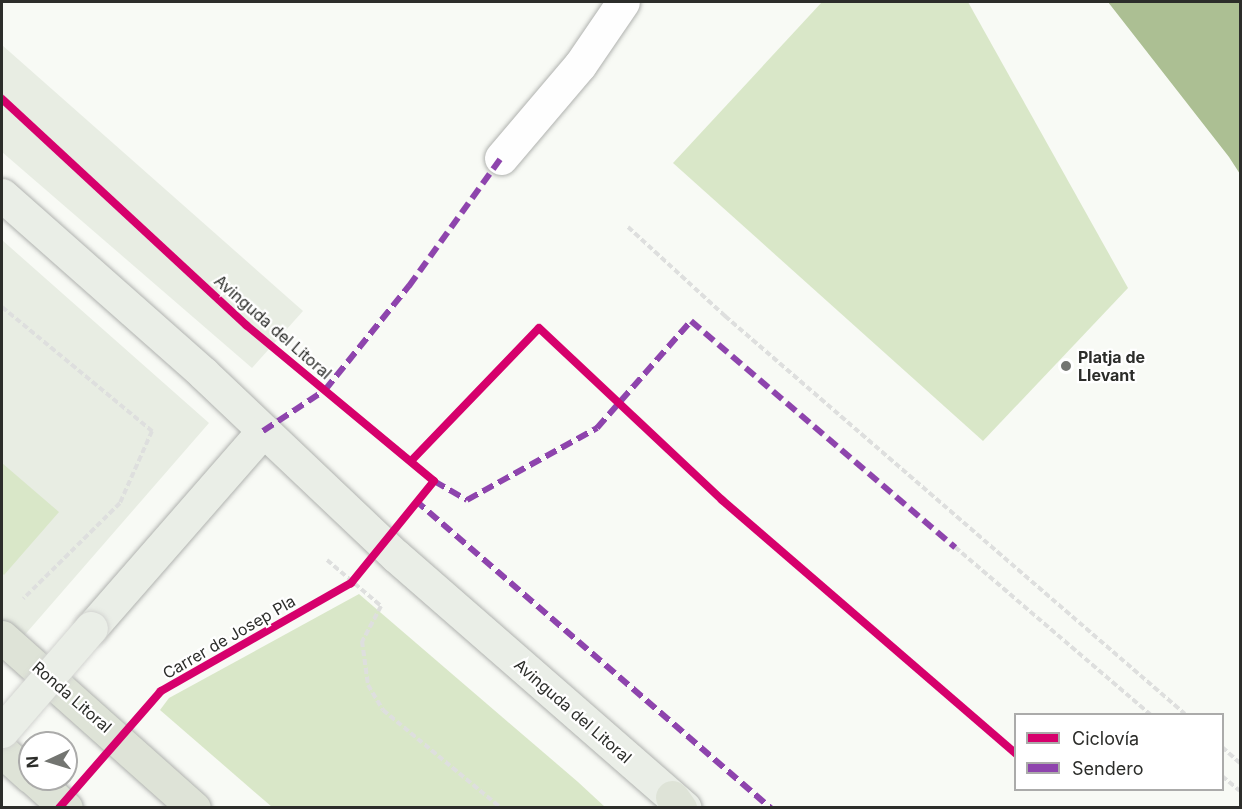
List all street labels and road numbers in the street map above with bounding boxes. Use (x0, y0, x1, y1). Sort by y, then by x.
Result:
street label: Avinguda del Litoral (211, 271, 335, 383)
street label: Carrer de Josep Pla (159, 591, 299, 683)
street label: Avinguda del Litoral (511, 655, 635, 767)
street label: Ronda Litoral (28, 657, 116, 737)

